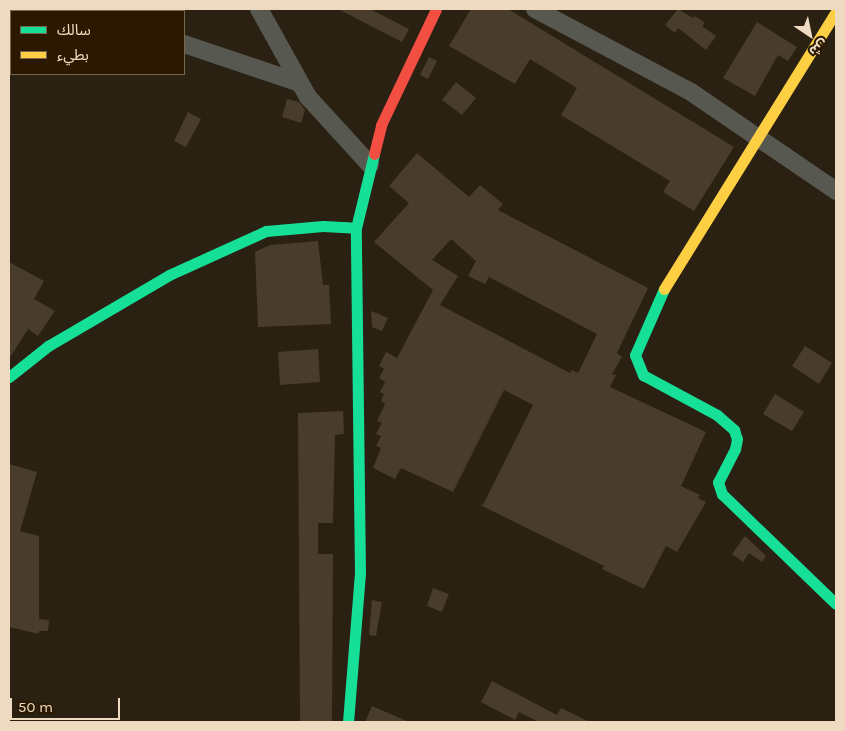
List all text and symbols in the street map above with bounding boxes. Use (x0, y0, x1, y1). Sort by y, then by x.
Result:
legend (10, 10, 185, 75)
north arrow (785, 10, 835, 60)
text: سالك (57, 21, 91, 39)
text: ش (806, 35, 831, 60)
text: بطيء (57, 46, 89, 64)
scale bar (12, 688, 122, 720)
text: 50 m (18, 698, 53, 716)

